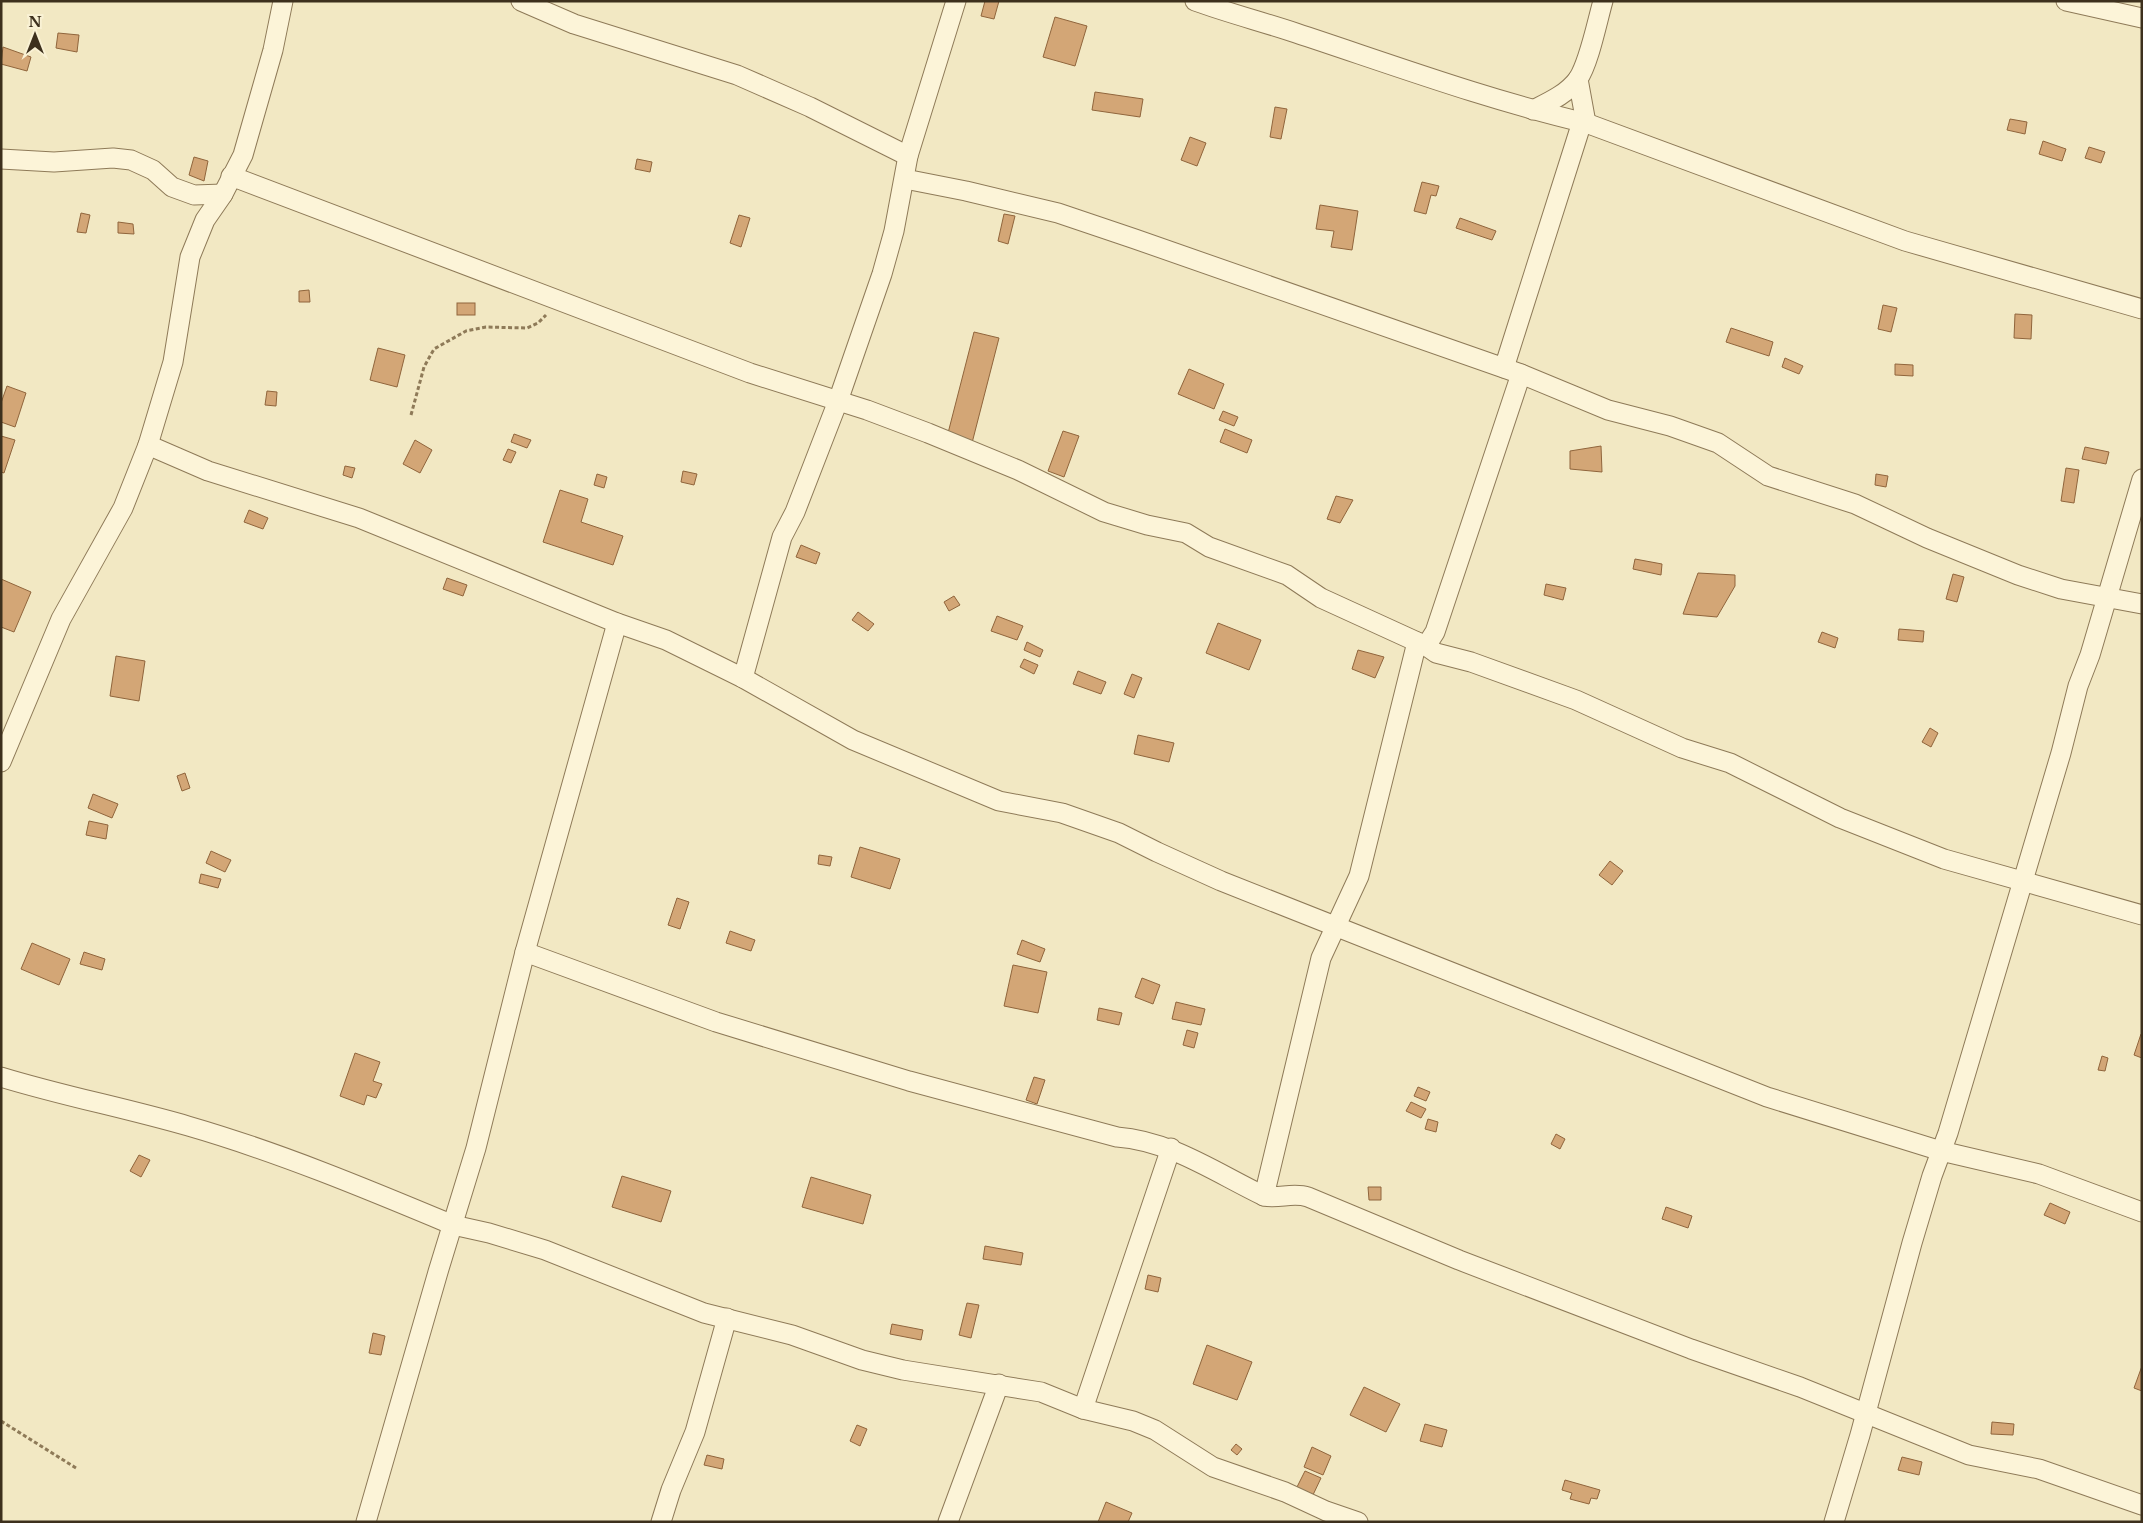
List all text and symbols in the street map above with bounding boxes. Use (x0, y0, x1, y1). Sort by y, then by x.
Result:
north arrow (10, 10, 60, 60)
text: N (28, 13, 42, 31)

